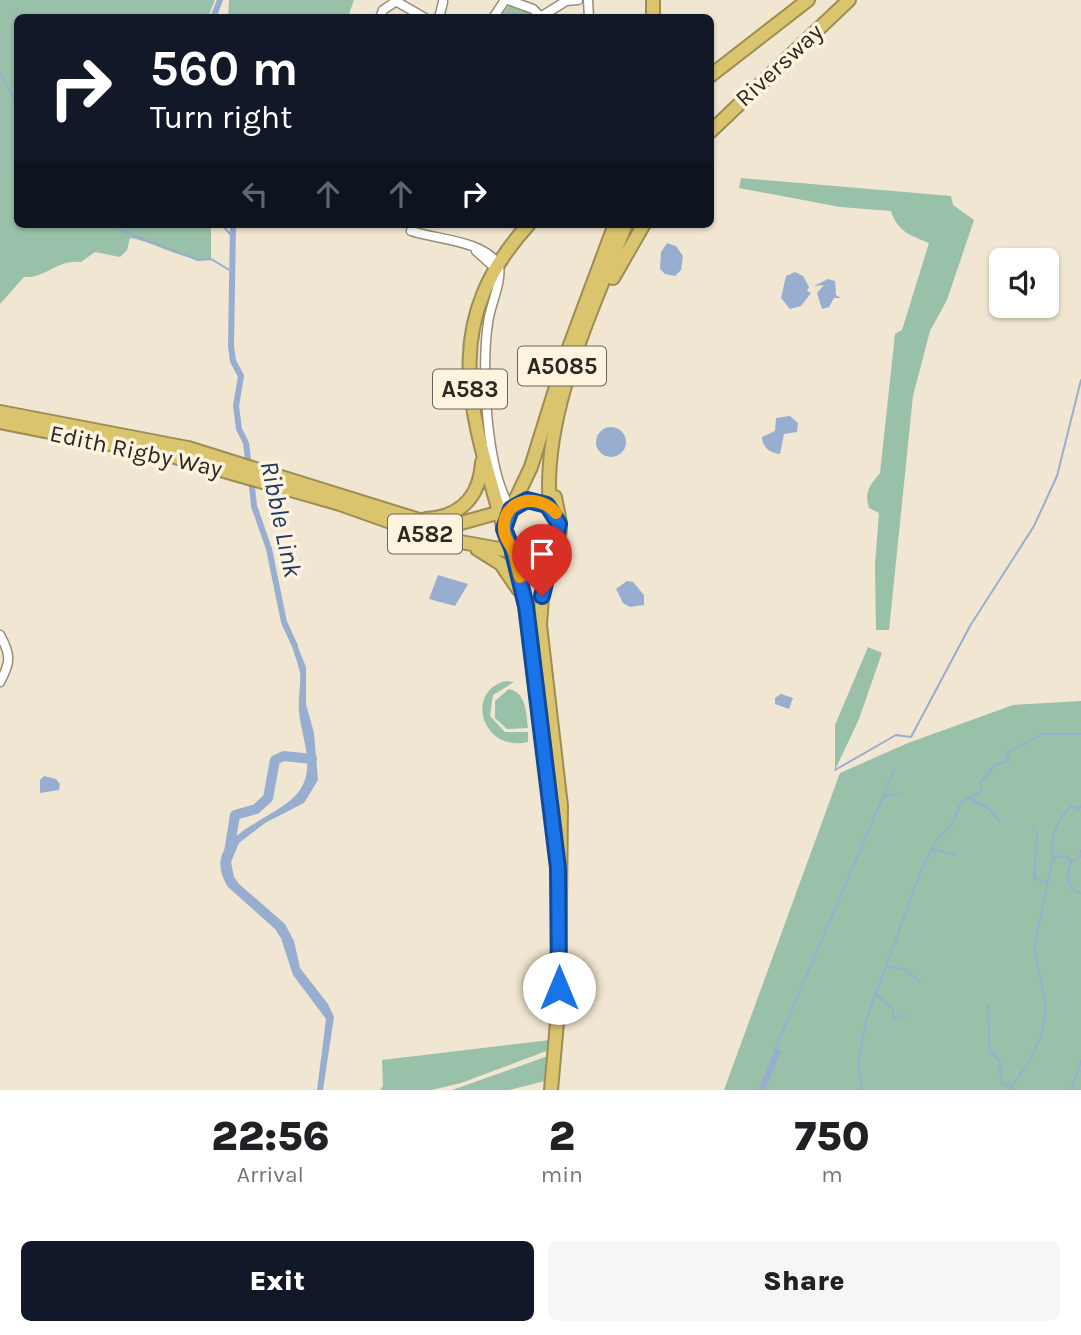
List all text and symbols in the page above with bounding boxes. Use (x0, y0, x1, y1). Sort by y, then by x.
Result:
street label: Riversway (729, 17, 829, 113)
text: 560 m (150, 40, 298, 97)
icon: right (35, 42, 126, 133)
text: Turn right (150, 99, 292, 136)
icon: left (236, 175, 274, 213)
icon: ahead (309, 175, 347, 213)
icon: ahead (382, 175, 420, 213)
icon: right (455, 175, 493, 213)
map controls (989, 248, 1059, 318)
button: sound (989, 248, 1059, 318)
road number: A5085 (518, 346, 606, 386)
road number: A583 (433, 370, 507, 408)
street label: Edith Rigby Way (47, 419, 225, 483)
water label: Ribble Link (254, 458, 309, 581)
road number: A582 (388, 514, 462, 554)
pin (512, 524, 572, 596)
icon: arrive (523, 535, 561, 573)
position arrow (522, 951, 596, 1025)
text: 22:56 (211, 1111, 330, 1161)
text: 2 (549, 1111, 575, 1161)
text: 750 (794, 1111, 870, 1161)
text: Arrival (237, 1161, 304, 1188)
text: min (541, 1161, 583, 1188)
text: m (821, 1161, 843, 1188)
button: Exit (21, 1241, 534, 1321)
button: Share (548, 1241, 1060, 1321)

